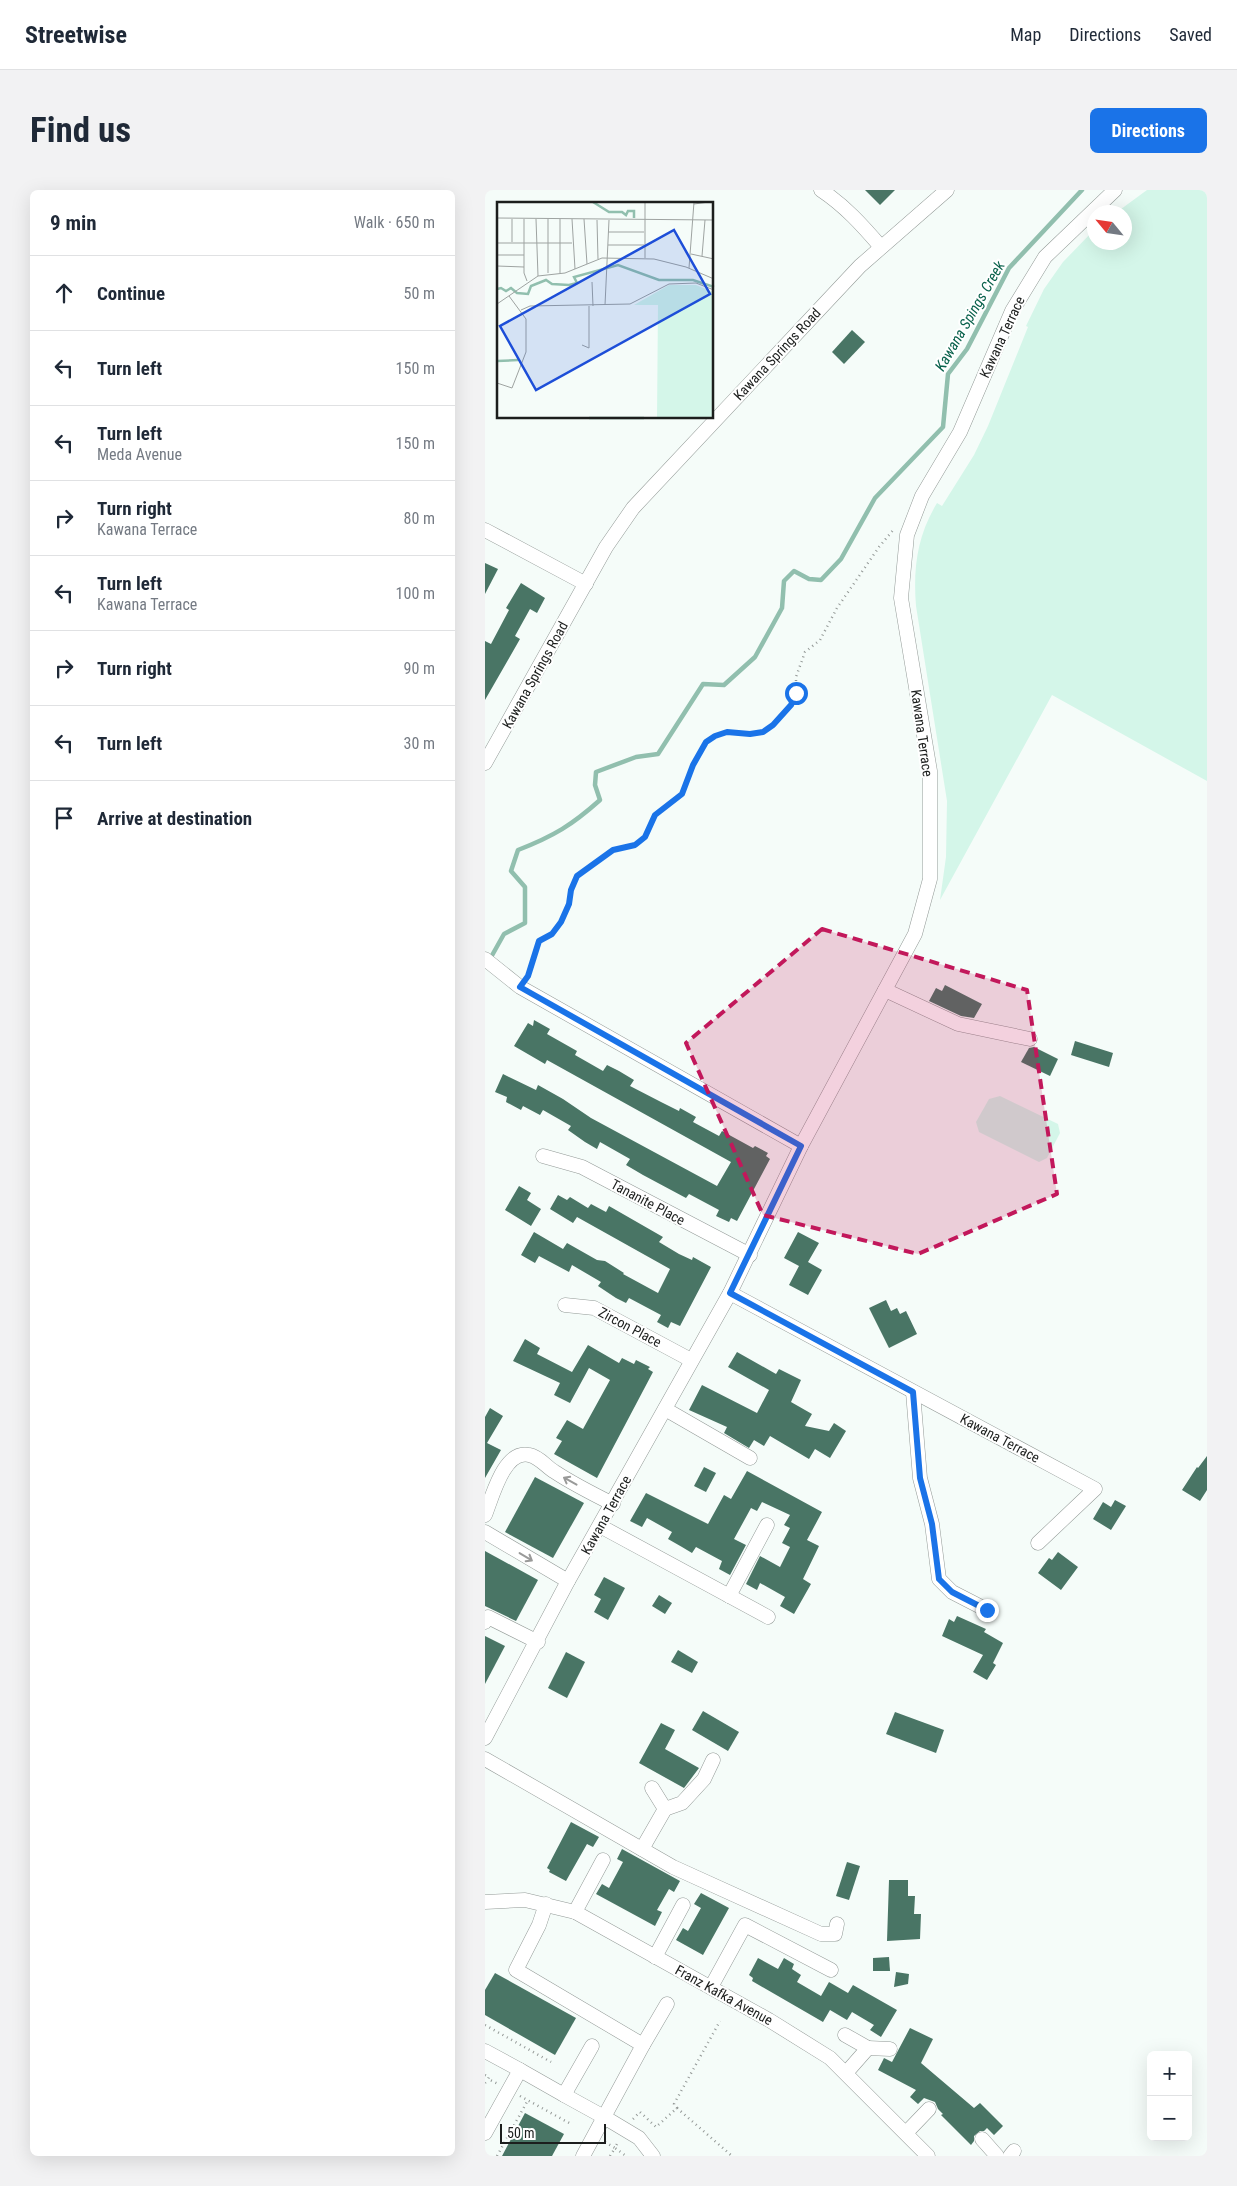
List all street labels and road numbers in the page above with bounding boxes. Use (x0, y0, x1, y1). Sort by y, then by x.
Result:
street label: Kawana Terrace (976, 293, 1028, 380)
street label: Kawana Springs Road (730, 305, 824, 403)
street label: Kawana Springs Road (499, 619, 571, 731)
street label: Kawana Terrace (908, 688, 936, 778)
street label: Tananite Place (608, 1176, 688, 1228)
street label: Zircon Place (596, 1304, 665, 1350)
street label: Kawana Terrace (958, 1410, 1043, 1466)
street label: Kawana Terrace (578, 1472, 634, 1557)
street label: Franz Kafka Avenue (673, 1962, 776, 2029)

